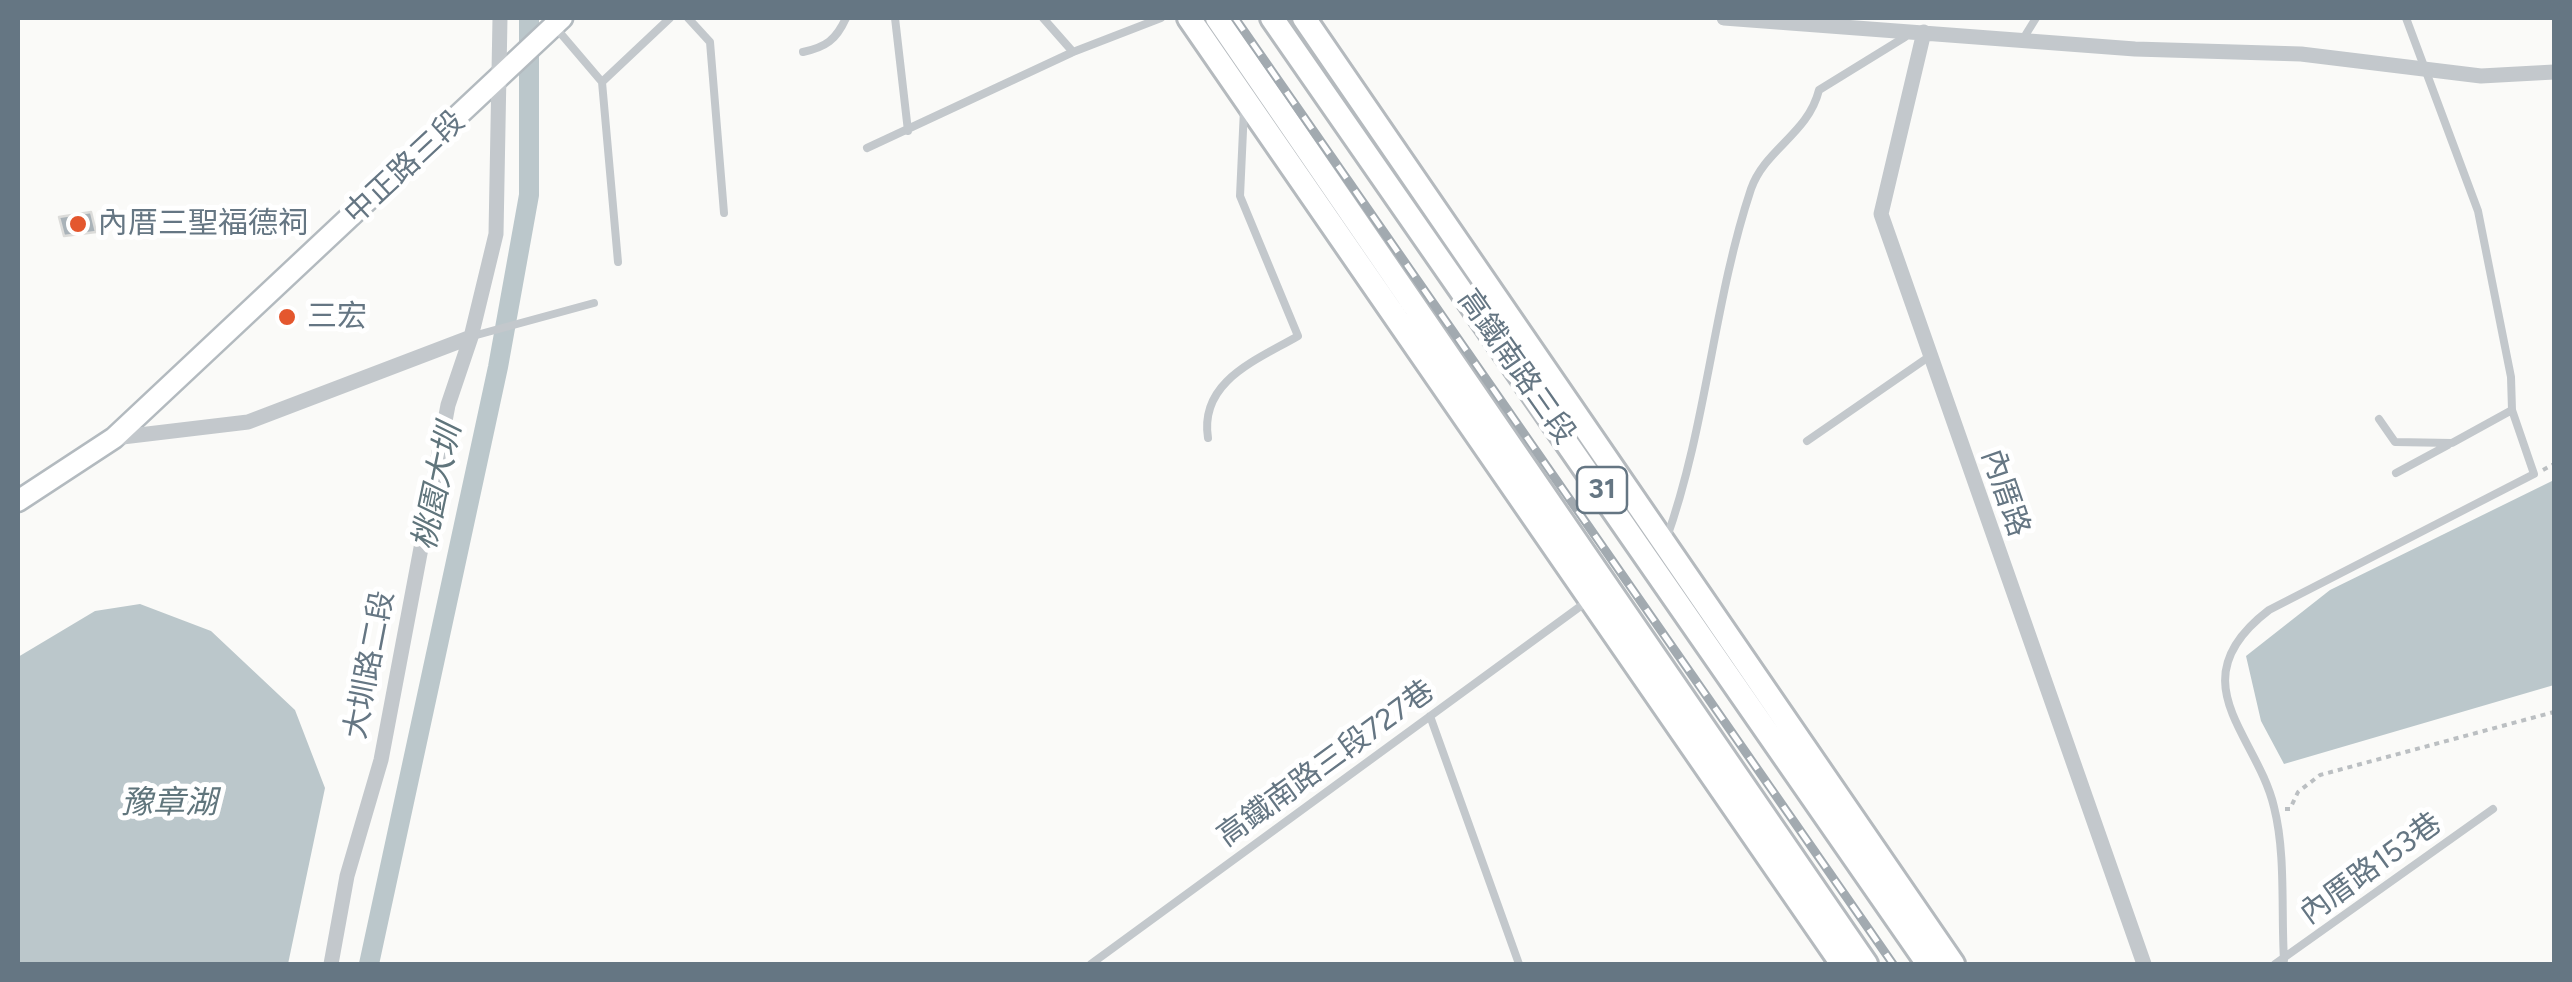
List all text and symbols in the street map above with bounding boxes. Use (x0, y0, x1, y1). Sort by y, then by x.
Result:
street label: 中正路三段 (338, 104, 472, 232)
place label: 內厝三聖福德祠 (98, 206, 308, 242)
marker: 內厝三聖福德祠 (67, 213, 89, 235)
street label: 高鐵南路三段 (1450, 283, 1582, 451)
place label: 三宏 (307, 299, 367, 335)
marker: 三宏 (276, 306, 298, 328)
water label: 桃園大圳 (406, 420, 470, 554)
street label: 內厝路 (1973, 445, 2037, 541)
road number: 31 (1577, 467, 1627, 513)
street label: 大圳路二段 (338, 588, 402, 742)
street label: 高鐵南路三段727巷 (1211, 673, 1441, 855)
water label: 豫章湖 (121, 785, 217, 823)
street label: 內厝路153巷 (2293, 806, 2449, 932)

